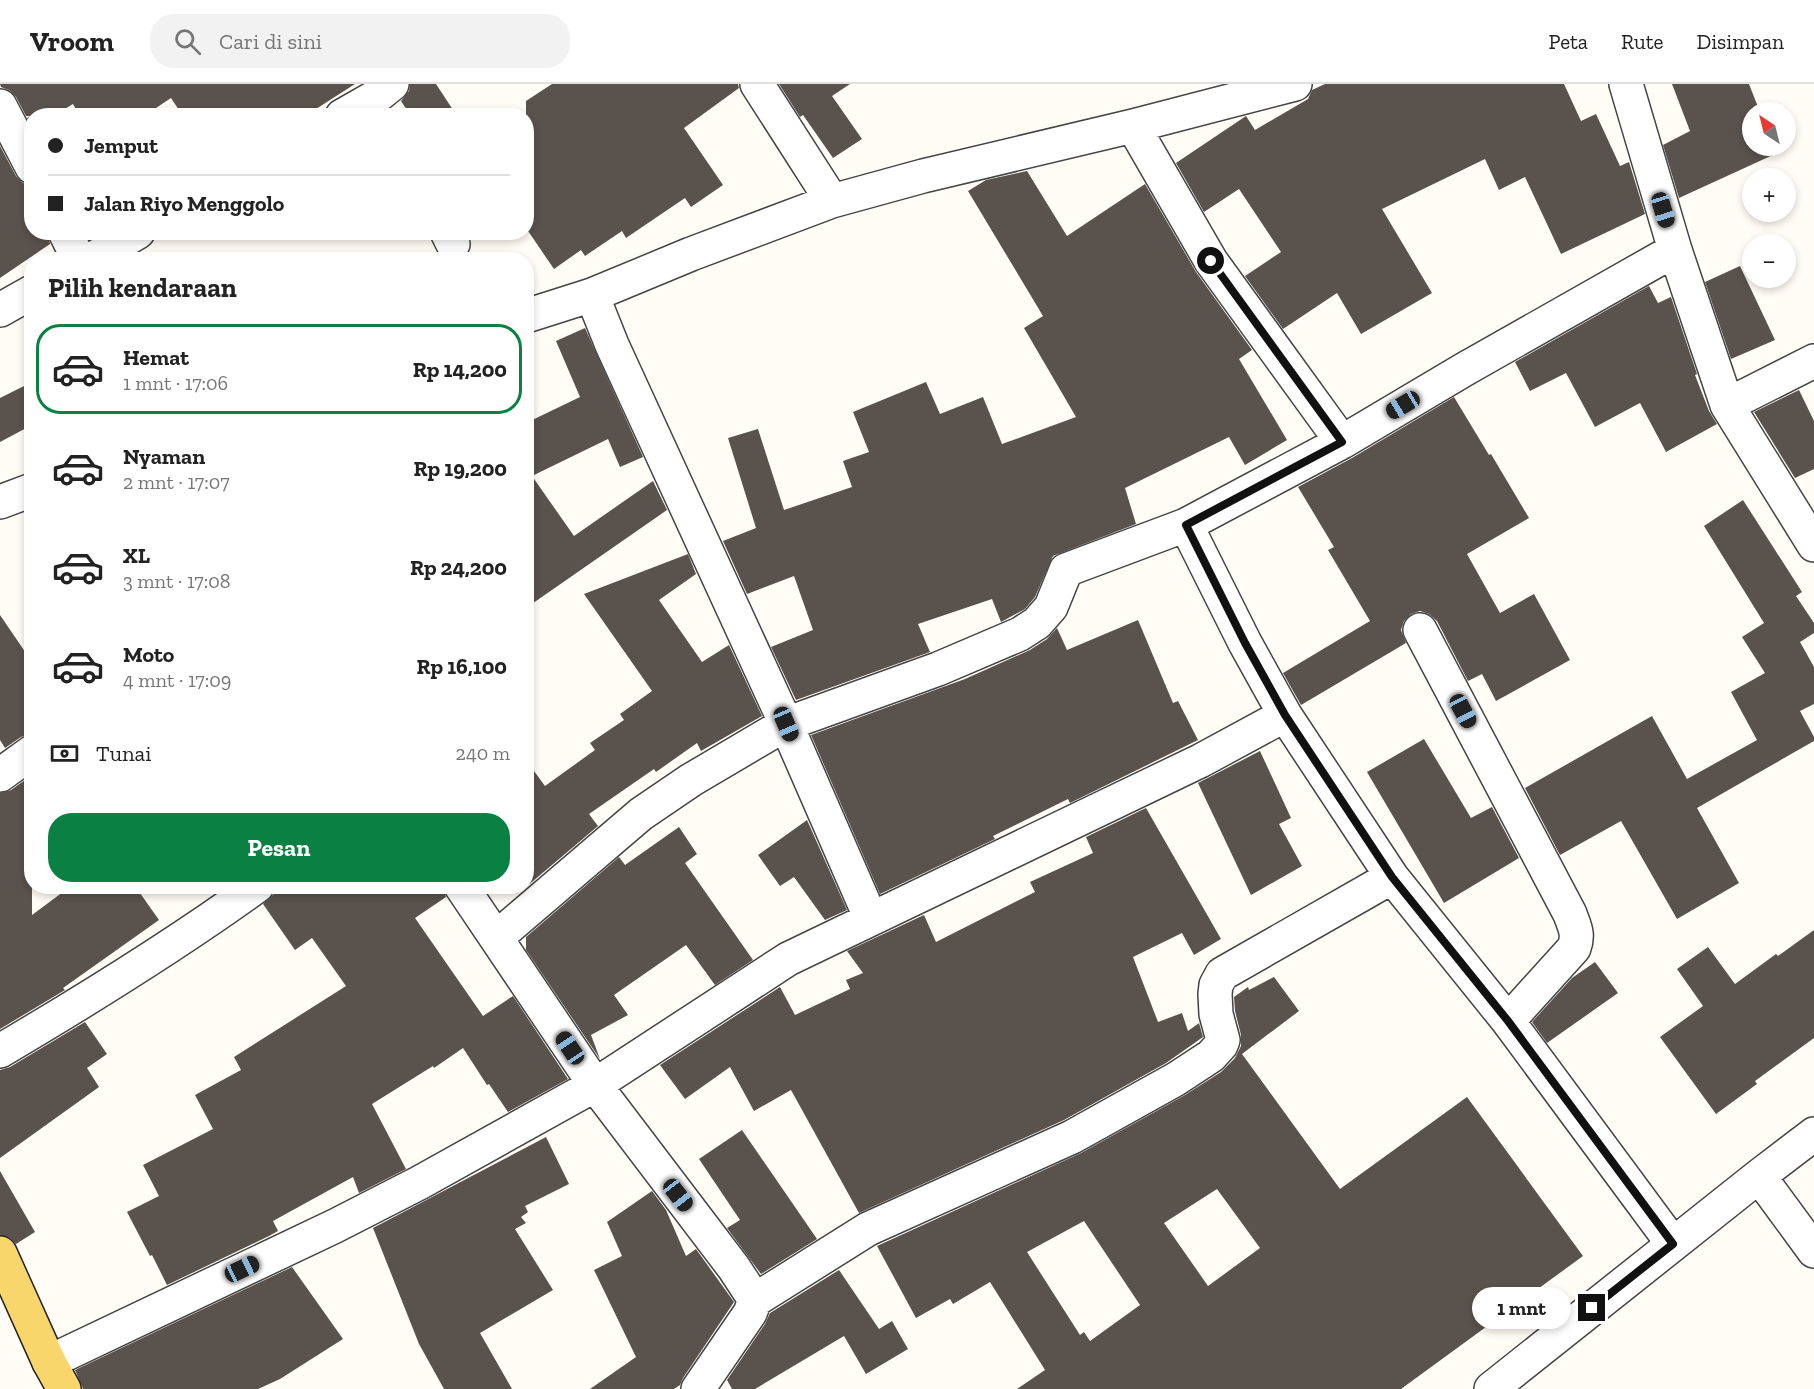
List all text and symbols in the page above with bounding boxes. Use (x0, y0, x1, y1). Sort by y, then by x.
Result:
search box (150, 14, 570, 68)
text: Vroom (30, 25, 114, 58)
icon: search (171, 25, 204, 58)
text: Cari di sini (219, 28, 322, 55)
text: Peta (1549, 29, 1588, 54)
text: Rute (1621, 29, 1663, 54)
text: Disimpan (1696, 29, 1784, 54)
north arrow (1742, 102, 1796, 156)
map controls (1742, 102, 1796, 288)
text: Jemput (84, 132, 158, 159)
button: + (1742, 168, 1796, 222)
text: Jalan Riyo Menggolo (84, 190, 284, 217)
car (1649, 190, 1677, 230)
button: − (1742, 234, 1796, 288)
route start (1197, 247, 1224, 274)
text: Pilih kendaraan (48, 272, 237, 304)
icon: car (51, 342, 105, 396)
text: Hemat (123, 344, 189, 371)
text: Rp 14,200 (413, 356, 507, 383)
text: 1 mnt · 17:06 (123, 371, 228, 395)
car (1383, 388, 1423, 422)
icon: car (51, 441, 105, 495)
text: Nyaman (123, 443, 205, 470)
text: Rp 19,200 (414, 455, 507, 482)
text: 2 mnt · 17:07 (123, 470, 230, 494)
icon: car (51, 540, 105, 594)
text: XL (123, 542, 150, 569)
text: Rp 24,200 (410, 554, 507, 581)
text: 3 mnt · 17:08 (123, 569, 230, 593)
icon: car (51, 639, 105, 693)
text: Moto (123, 641, 174, 668)
text: Rp 16,100 (416, 653, 507, 680)
text: 4 mnt · 17:09 (123, 668, 231, 692)
car (1447, 691, 1479, 731)
car (771, 704, 801, 744)
icon: cash (48, 737, 81, 770)
text: Tunai (96, 740, 151, 767)
text: 240 m (456, 741, 510, 765)
button: Pesan (48, 813, 510, 882)
car (552, 1028, 588, 1068)
car (660, 1175, 696, 1215)
car (222, 1253, 262, 1285)
callout: 1 mnt (1472, 1287, 1571, 1329)
route end (1578, 1294, 1605, 1321)
text: 1 mnt (1497, 1296, 1546, 1320)

